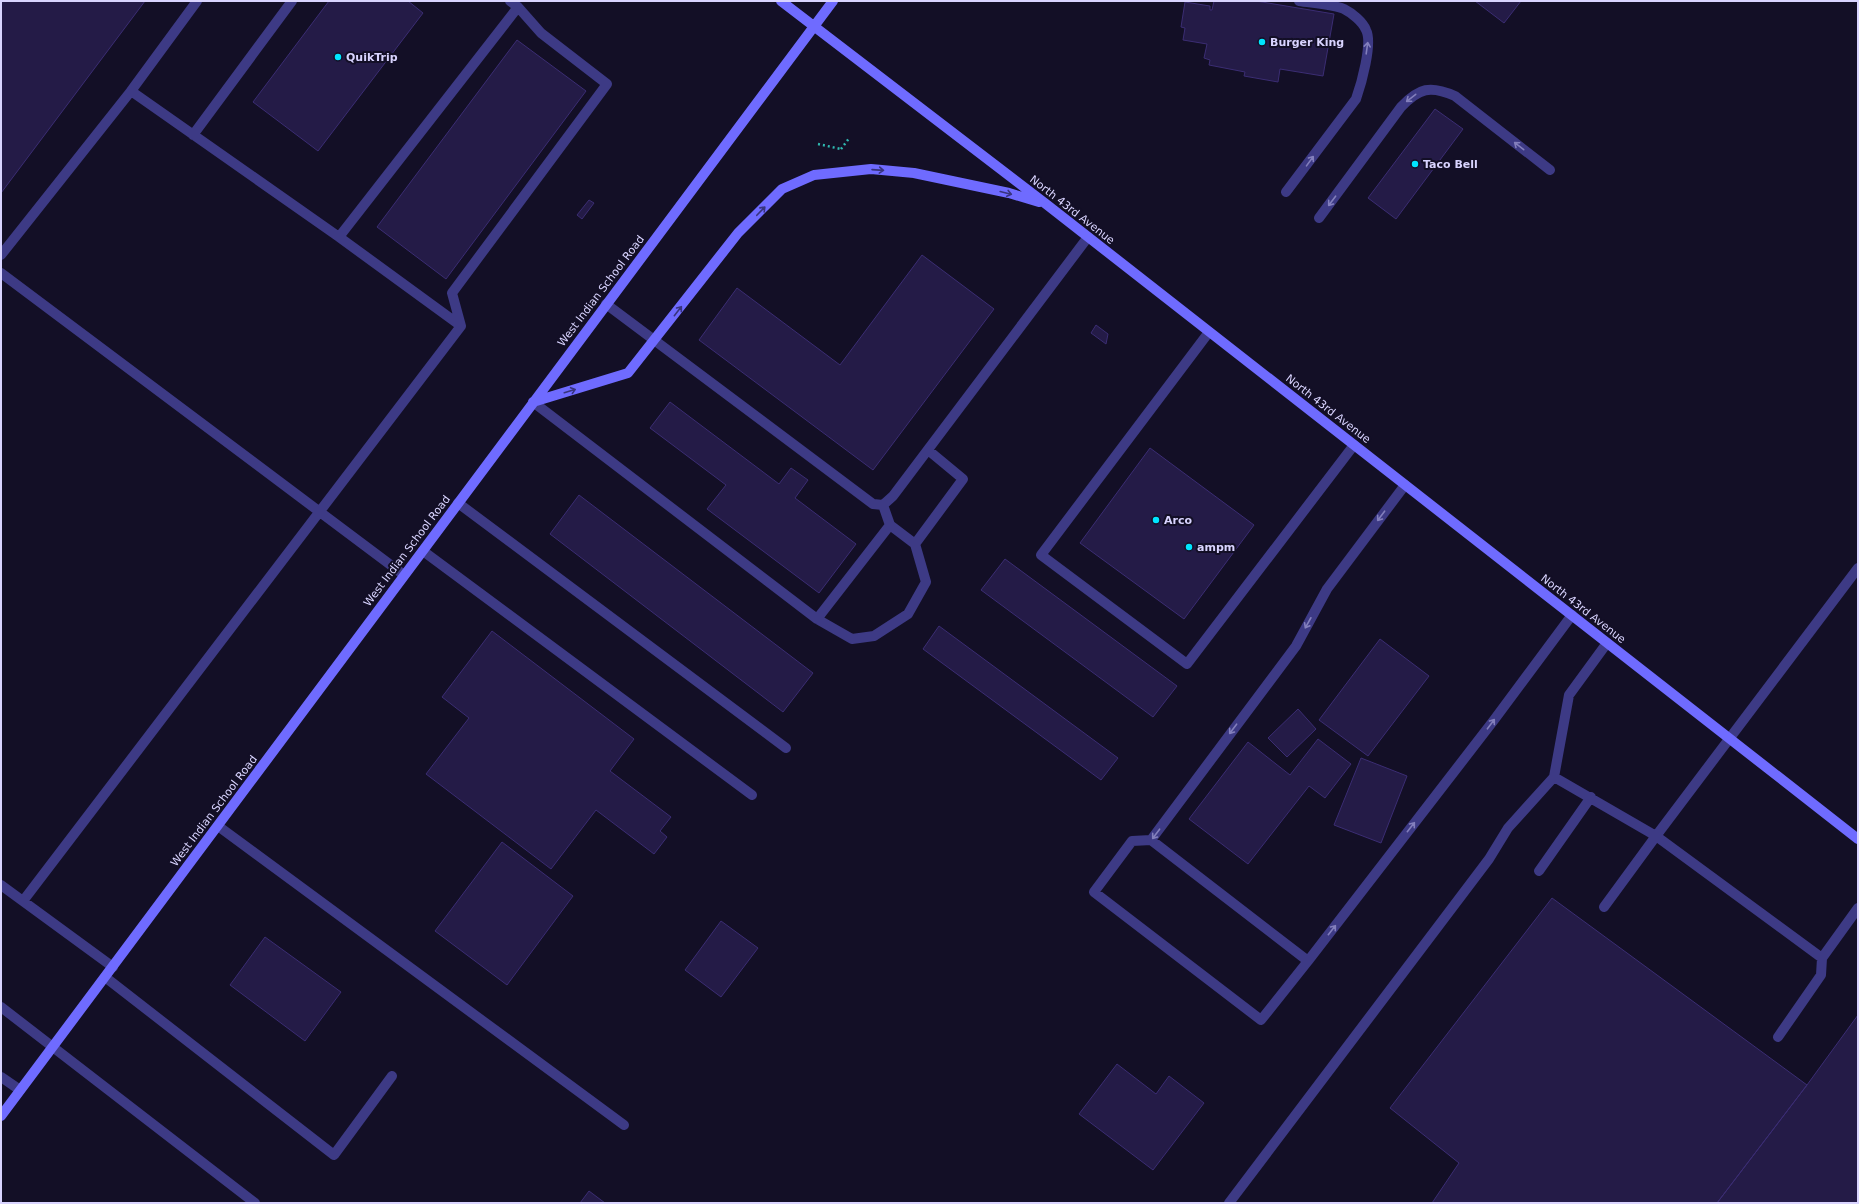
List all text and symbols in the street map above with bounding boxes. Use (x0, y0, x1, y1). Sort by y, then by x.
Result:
place label: Burger King (1270, 36, 1344, 49)
marker: Burger King (1257, 37, 1267, 47)
one-way arrow (1363, 42, 1371, 55)
place label: QuikTrip (346, 51, 398, 64)
marker: QuikTrip (333, 52, 343, 62)
one-way arrow (1405, 94, 1416, 102)
one-way arrow (1514, 141, 1525, 150)
one-way arrow (1305, 156, 1314, 167)
place label: Taco Bell (1423, 158, 1478, 171)
marker: Taco Bell (1410, 159, 1420, 169)
one-way arrow (871, 166, 884, 173)
street label: North 43rd Avenue (1027, 173, 1117, 247)
one-way arrow (999, 189, 1012, 197)
one-way arrow (1328, 195, 1336, 206)
one-way arrow (756, 206, 766, 216)
street label: West Indian School Road (555, 233, 647, 349)
one-way arrow (674, 305, 682, 316)
street label: North 43rd Avenue (1283, 372, 1373, 446)
one-way arrow (564, 387, 577, 394)
street label: West Indian School Road (361, 493, 453, 609)
one-way arrow (1377, 510, 1386, 521)
place label: Arco (1164, 514, 1192, 527)
marker: Arco (1151, 515, 1161, 525)
place label: ampm (1197, 541, 1235, 554)
marker: ampm (1184, 542, 1194, 552)
street label: North 43rd Avenue (1538, 572, 1628, 646)
one-way arrow (1304, 617, 1311, 629)
one-way arrow (1487, 718, 1495, 729)
one-way arrow (1229, 724, 1238, 735)
street label: West Indian School Road (168, 753, 260, 869)
one-way arrow (1407, 821, 1416, 832)
one-way arrow (1152, 828, 1160, 839)
one-way arrow (1328, 924, 1336, 935)

